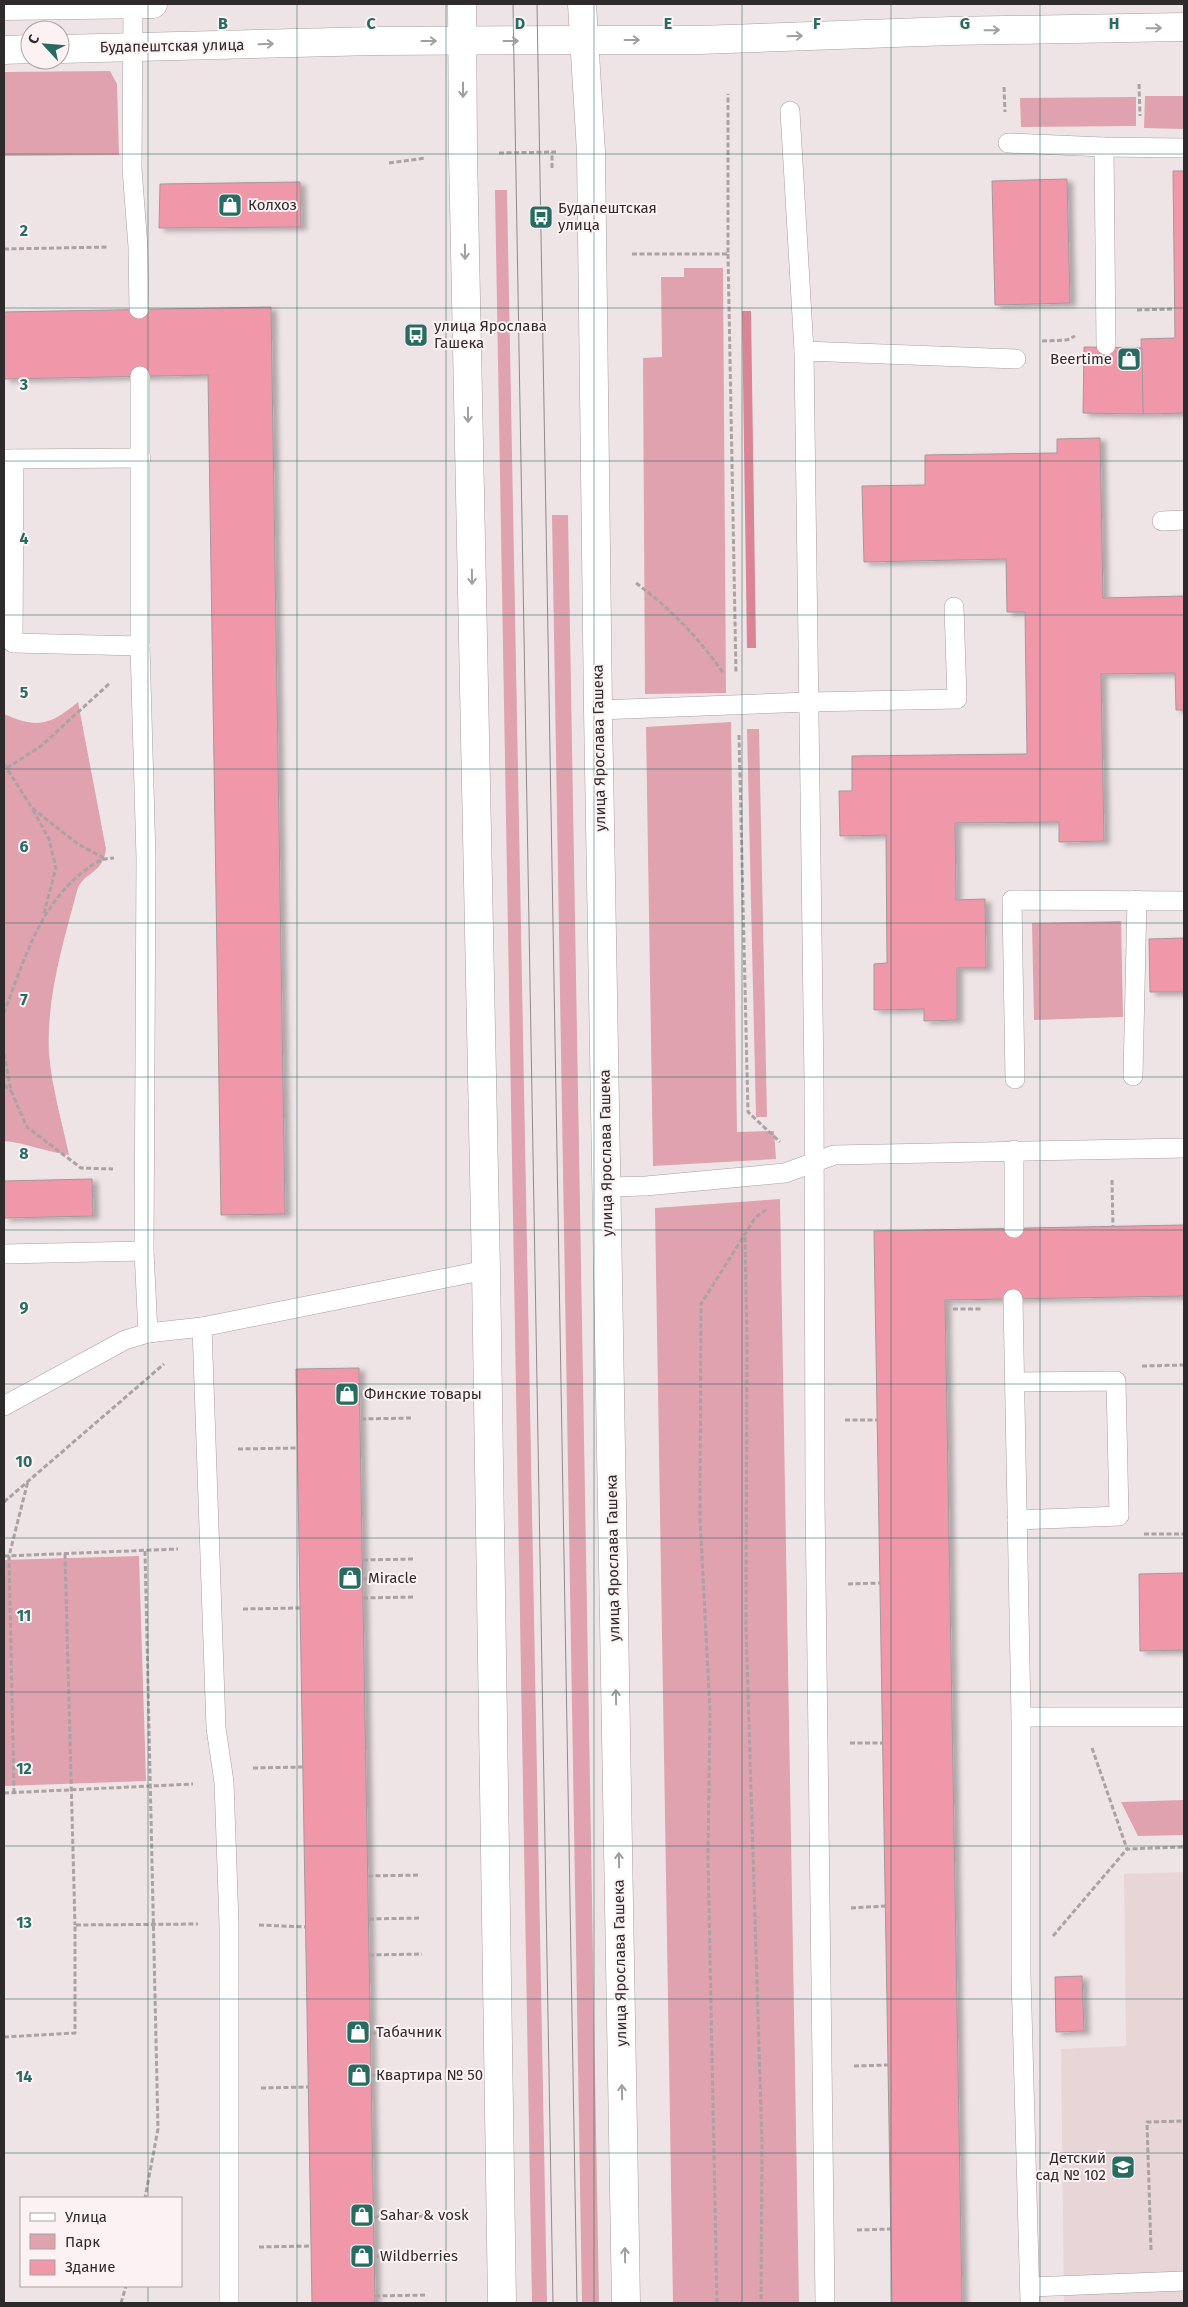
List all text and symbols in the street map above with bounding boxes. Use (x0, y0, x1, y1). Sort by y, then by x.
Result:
text: B (218, 14, 228, 33)
text: C (366, 14, 376, 33)
text: D (515, 14, 525, 33)
text: E (664, 14, 672, 33)
text: F (813, 14, 821, 33)
text: G (960, 14, 970, 33)
text: H (1109, 14, 1119, 33)
north arrow (20, 20, 70, 70)
one-way arrow (1146, 23, 1162, 33)
one-way arrow (984, 25, 1000, 35)
text: С (24, 32, 43, 47)
one-way arrow (786, 32, 802, 41)
one-way arrow (624, 35, 640, 45)
street label: Будапештская улица (100, 36, 244, 56)
one-way arrow (420, 36, 436, 46)
one-way arrow (503, 36, 519, 46)
one-way arrow (258, 39, 274, 49)
one-way arrow (458, 81, 468, 97)
shop icon: Колхоз (217, 192, 243, 218)
place label: Колхоз (248, 196, 297, 214)
place label: Будапештская улица (558, 199, 657, 234)
bus stop icon: Будапештская улица (528, 204, 554, 230)
text: 2 (20, 221, 28, 240)
one-way arrow (460, 244, 470, 260)
place label: улица Ярослава Гашека (434, 317, 547, 352)
bus stop icon: улица Ярослава Гашека (403, 322, 429, 348)
shop icon: Beertime (1116, 346, 1142, 372)
place label: Beertime (1050, 350, 1112, 368)
text: 3 (19, 375, 28, 394)
one-way arrow (463, 406, 473, 422)
text: 4 (19, 529, 29, 548)
one-way arrow (467, 569, 476, 585)
street label: улица Ярослава Гашека (589, 664, 609, 832)
text: 5 (20, 683, 29, 702)
text: 6 (19, 837, 29, 856)
text: 7 (20, 990, 28, 1009)
street label: улица Ярослава Гашека (596, 1069, 616, 1237)
text: 8 (19, 1144, 29, 1163)
text: 9 (20, 1298, 29, 1317)
shop icon: Финские товары (334, 1381, 360, 1407)
place label: Финские товары (364, 1385, 482, 1403)
text: 10 (16, 1452, 32, 1471)
street label: улица Ярослава Гашека (603, 1474, 623, 1642)
shop icon: Miracle (337, 1565, 363, 1591)
place label: Miracle (368, 1569, 417, 1587)
text: 11 (17, 1606, 31, 1625)
one-way arrow (611, 1689, 621, 1706)
text: 12 (16, 1759, 32, 1778)
one-way arrow (614, 1852, 623, 1868)
street label: улица Ярослава Гашека (610, 1879, 630, 2047)
text: 13 (16, 1913, 32, 1932)
shop icon: Табачник (345, 2019, 371, 2045)
place label: Табачник (376, 2023, 442, 2041)
shop icon: Квартира № 50 (346, 2062, 372, 2088)
place label: Квартира № 50 (376, 2066, 483, 2084)
text: 14 (16, 2067, 32, 2086)
one-way arrow (618, 2084, 627, 2100)
place label: Детский сад № 102 (1036, 2149, 1106, 2184)
school or university icon: Детский сад № 102 (1110, 2154, 1136, 2180)
legend (20, 2197, 182, 2287)
shop icon: Sahar & vosk (349, 2202, 375, 2228)
place label: Sahar & vosk (380, 2206, 469, 2224)
text: Улица (65, 2208, 107, 2226)
text: Парк (65, 2233, 100, 2251)
shop icon: Wildberries (349, 2243, 375, 2269)
place label: Wildberries (380, 2247, 458, 2265)
one-way arrow (620, 2247, 630, 2263)
text: Здание (65, 2258, 115, 2276)

